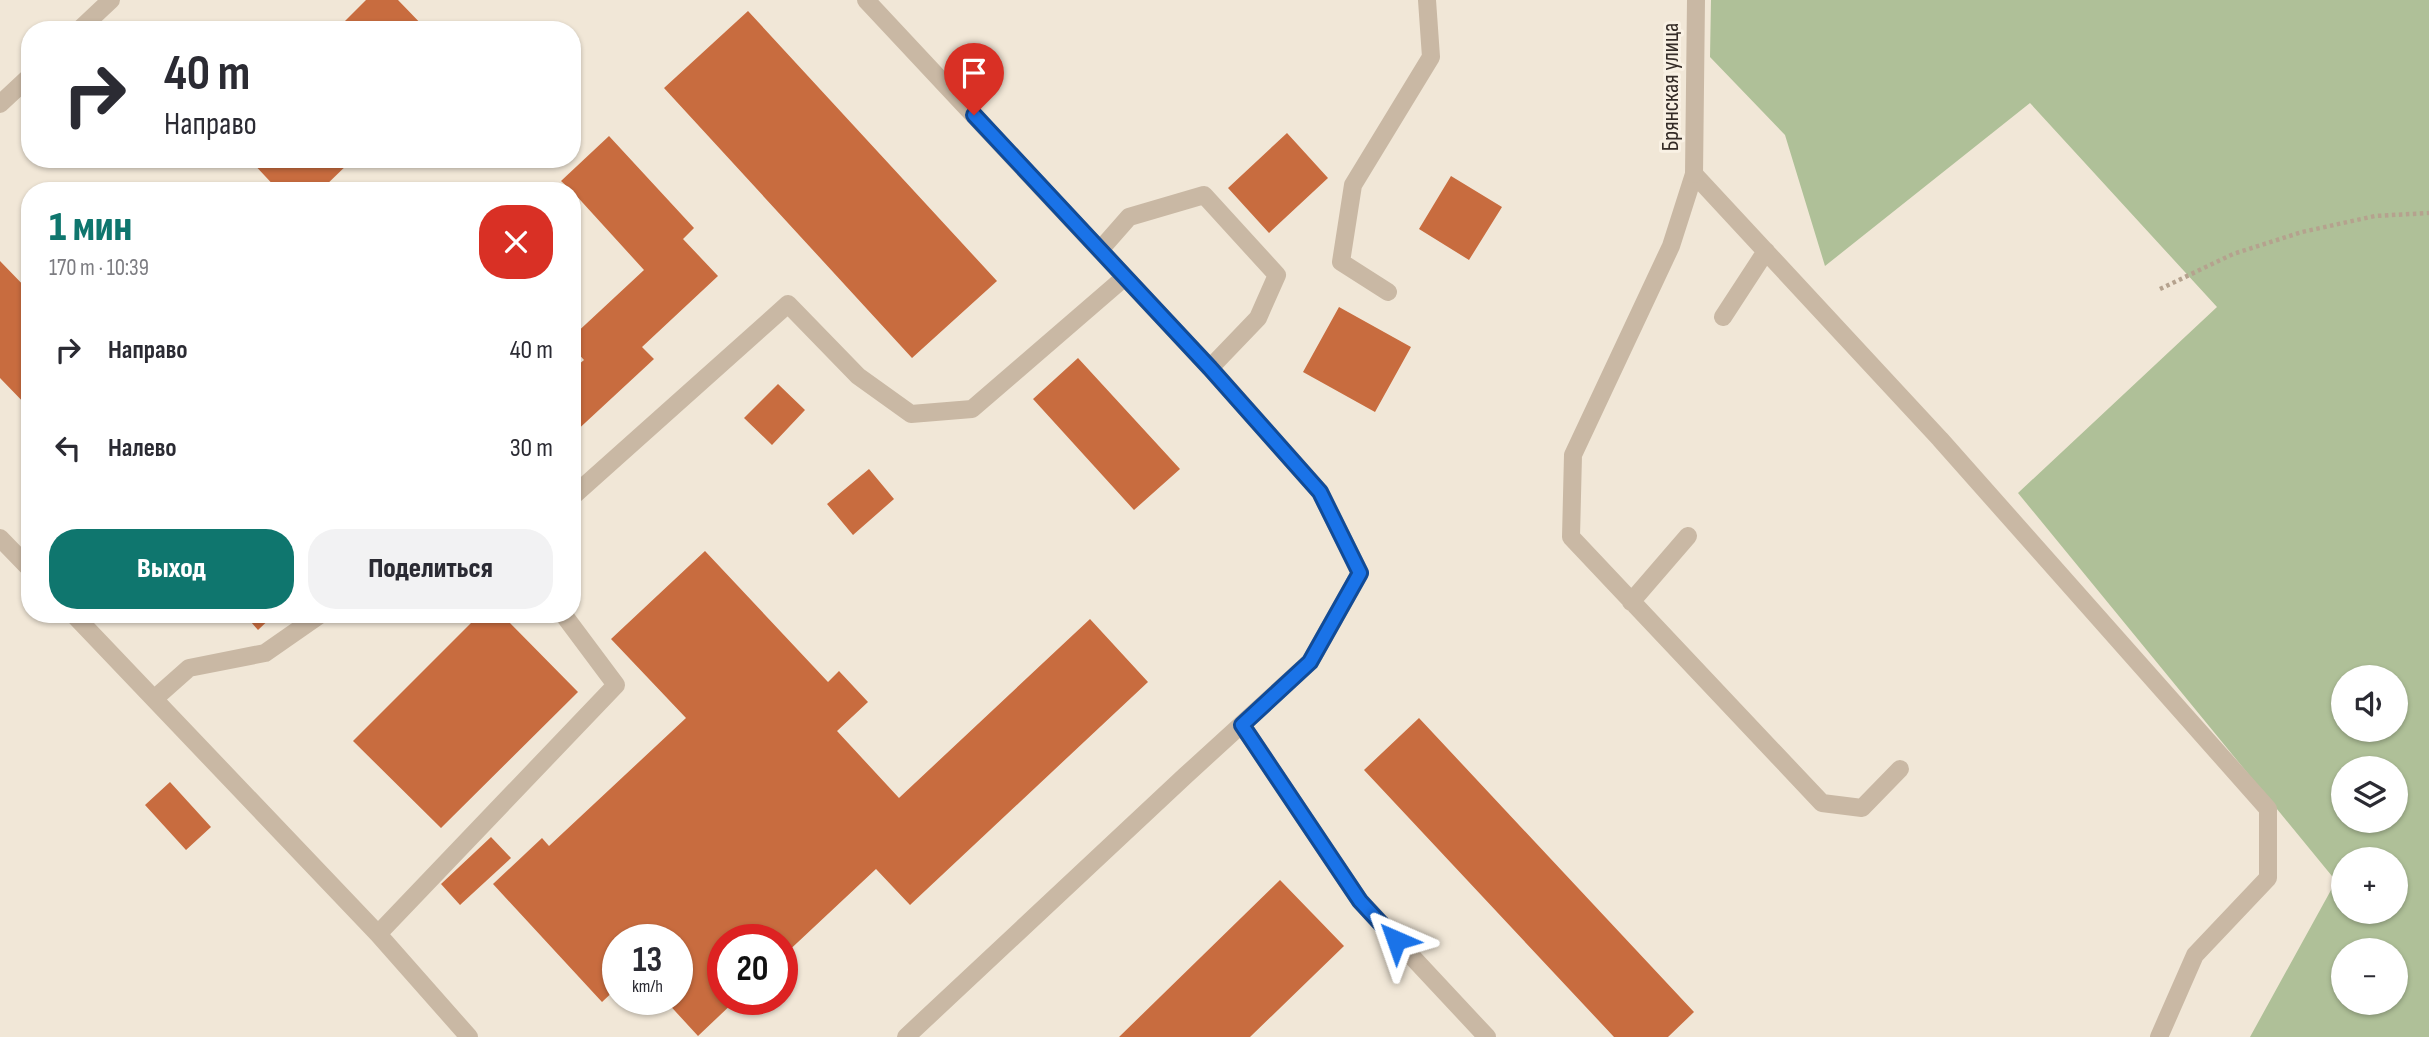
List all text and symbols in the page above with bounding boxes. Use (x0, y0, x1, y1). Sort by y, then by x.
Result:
street label: Брянская улица (1656, 23, 1685, 151)
pin (944, 43, 1004, 115)
text: 40 m (164, 45, 250, 104)
icon: right (49, 49, 140, 140)
icon: arrive (955, 54, 993, 92)
text: Направо (164, 105, 257, 144)
text: 1 мин (49, 202, 132, 253)
button: close (479, 205, 553, 279)
text: 170 m · 10:39 (49, 254, 149, 282)
icon: right (49, 331, 87, 369)
text: Направо (108, 335, 187, 366)
text: 40 m (510, 335, 553, 366)
icon: left (49, 429, 87, 467)
text: Налево (108, 433, 177, 464)
text: 30 m (510, 433, 553, 464)
button: Выход (49, 529, 294, 609)
button: Поделиться (308, 529, 553, 609)
map controls (2331, 665, 2408, 1015)
button: sound (2331, 665, 2408, 742)
button: layers (2331, 756, 2408, 833)
button: + (2331, 847, 2408, 924)
position arrow (1359, 903, 1433, 977)
speed limit sign: 20 (707, 924, 798, 1015)
button: − (2331, 938, 2408, 1015)
text: 13 (633, 939, 662, 982)
text: km/h (632, 976, 663, 997)

